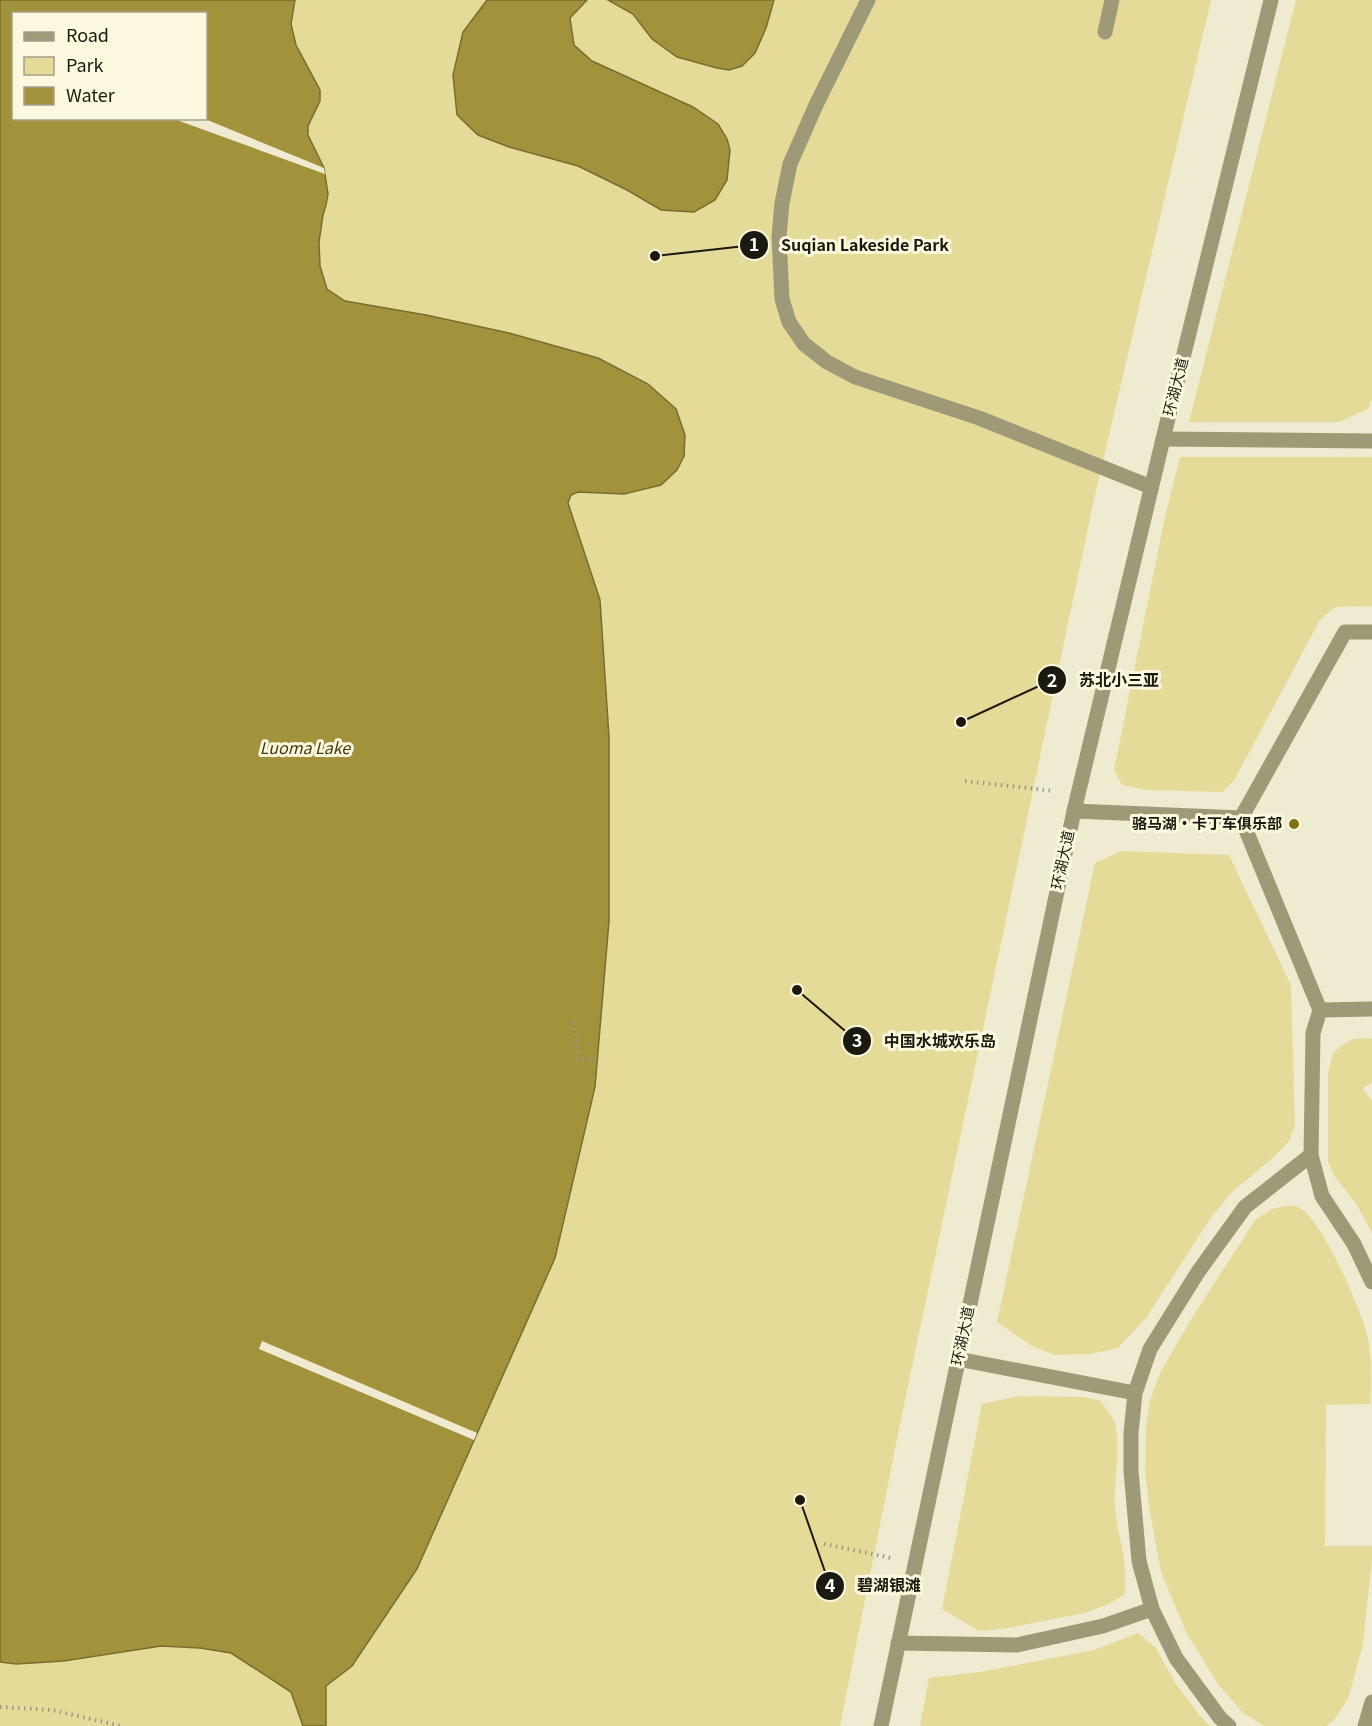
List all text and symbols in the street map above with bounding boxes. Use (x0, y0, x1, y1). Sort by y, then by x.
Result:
legend (12, 12, 207, 120)
text: Road (66, 21, 109, 47)
text: Park (66, 51, 104, 77)
text: Water (66, 81, 116, 107)
callout: Suqian Lakeside Park (739, 228, 961, 262)
text: 1 (749, 230, 759, 256)
text: Suqian Lakeside Park (781, 232, 949, 256)
street label: 环湖大道 (1157, 355, 1192, 418)
callout: 苏北小三亚 (1037, 663, 1171, 697)
text: 2 (1047, 666, 1057, 692)
text: 苏北小三亚 (1079, 667, 1159, 691)
water label: Luoma Lake (260, 735, 351, 759)
place label: 骆马湖·卡丁车俱乐部 (1132, 812, 1282, 833)
marker: 骆马湖·卡丁车俱乐部 (1287, 817, 1301, 831)
street label: 环湖大道 (1045, 828, 1078, 891)
callout: 中国水城欢乐岛 (842, 1024, 1008, 1058)
text: 3 (852, 1026, 862, 1052)
text: 中国水城欢乐岛 (884, 1028, 996, 1052)
street label: 环湖大道 (945, 1304, 978, 1367)
callout: 碧湖银滩 (815, 1569, 933, 1603)
text: 4 (825, 1571, 836, 1597)
text: 碧湖银滩 (857, 1572, 921, 1596)

